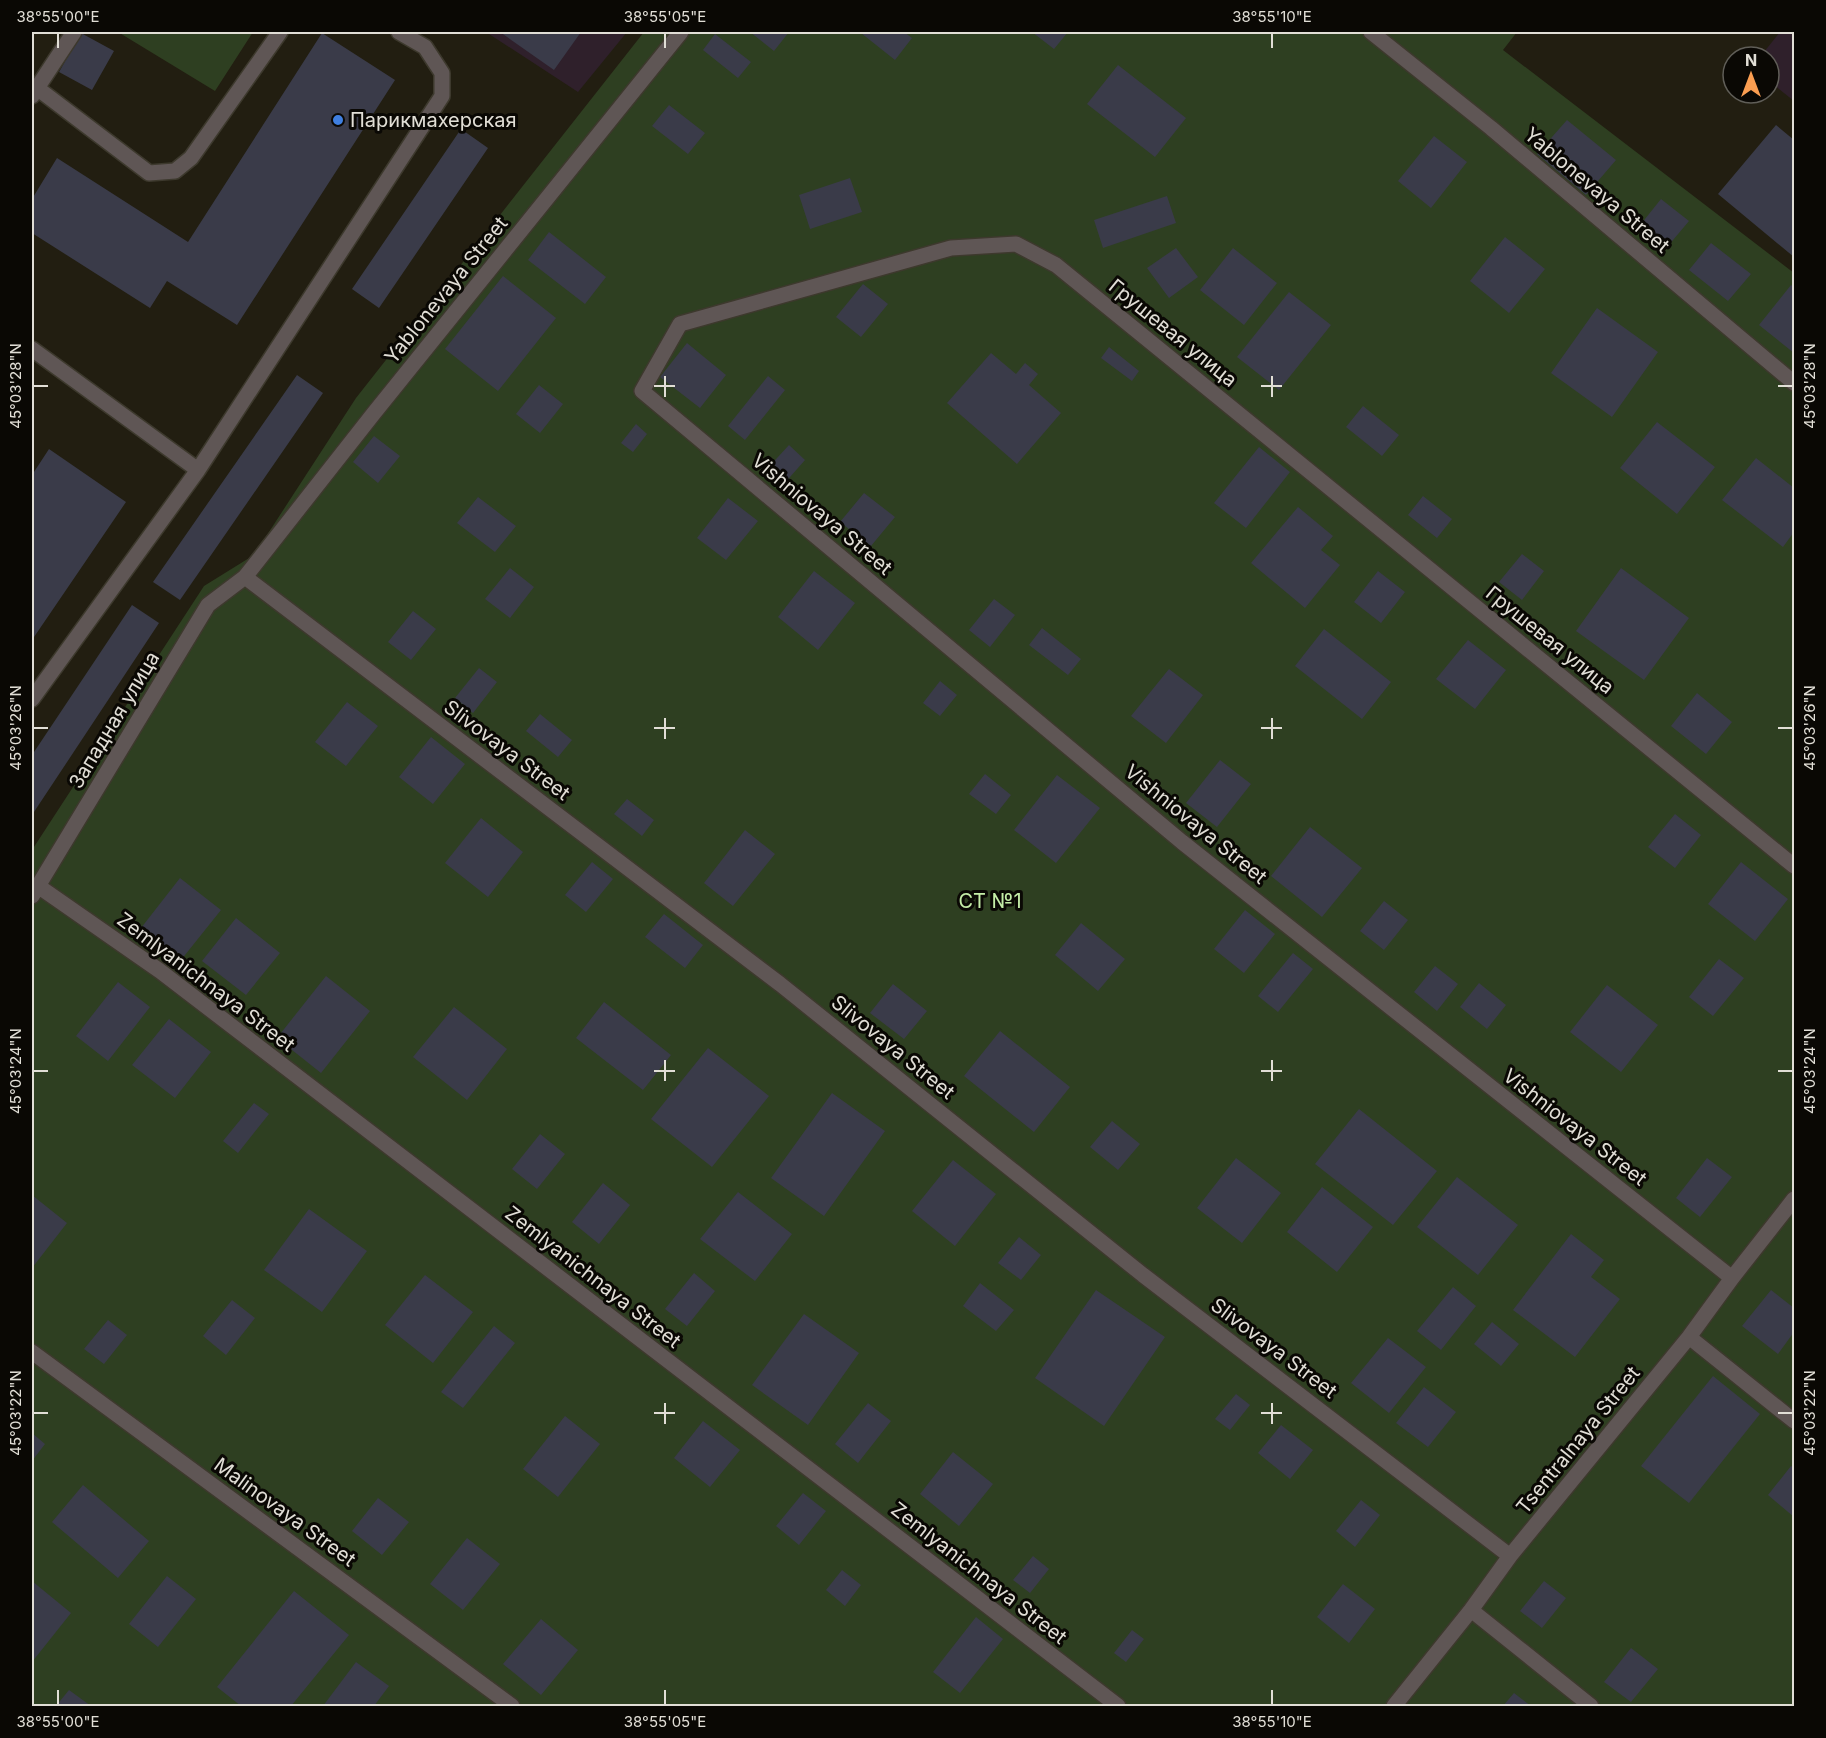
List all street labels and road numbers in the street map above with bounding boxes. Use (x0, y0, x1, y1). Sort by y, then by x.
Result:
street label: Yablonevaya Street (1520, 122, 1675, 258)
street label: Yablonevaya Street (379, 211, 513, 368)
street label: Грушевая улица (1104, 274, 1242, 392)
street label: Vishniovaya Street (747, 448, 897, 580)
street label: Грушевая улица (1481, 581, 1619, 699)
street label: Западная улица (64, 647, 164, 793)
street label: Slivovaya Street (439, 695, 575, 805)
street label: Vishniovaya Street (1120, 759, 1272, 889)
street label: Zemlyanichnaya Street (112, 907, 300, 1057)
street label: Slivovaya Street (827, 990, 960, 1104)
street label: Vishniovaya Street (1498, 1063, 1652, 1191)
street label: Zemlyanichnaya Street (500, 1201, 686, 1353)
street label: Slivovaya Street (1206, 1293, 1342, 1403)
street label: Tsentralnaya Street (1511, 1361, 1645, 1519)
street label: Malinovaya Street (210, 1453, 361, 1572)
street label: Zemlyanichnaya Street (886, 1497, 1072, 1649)

